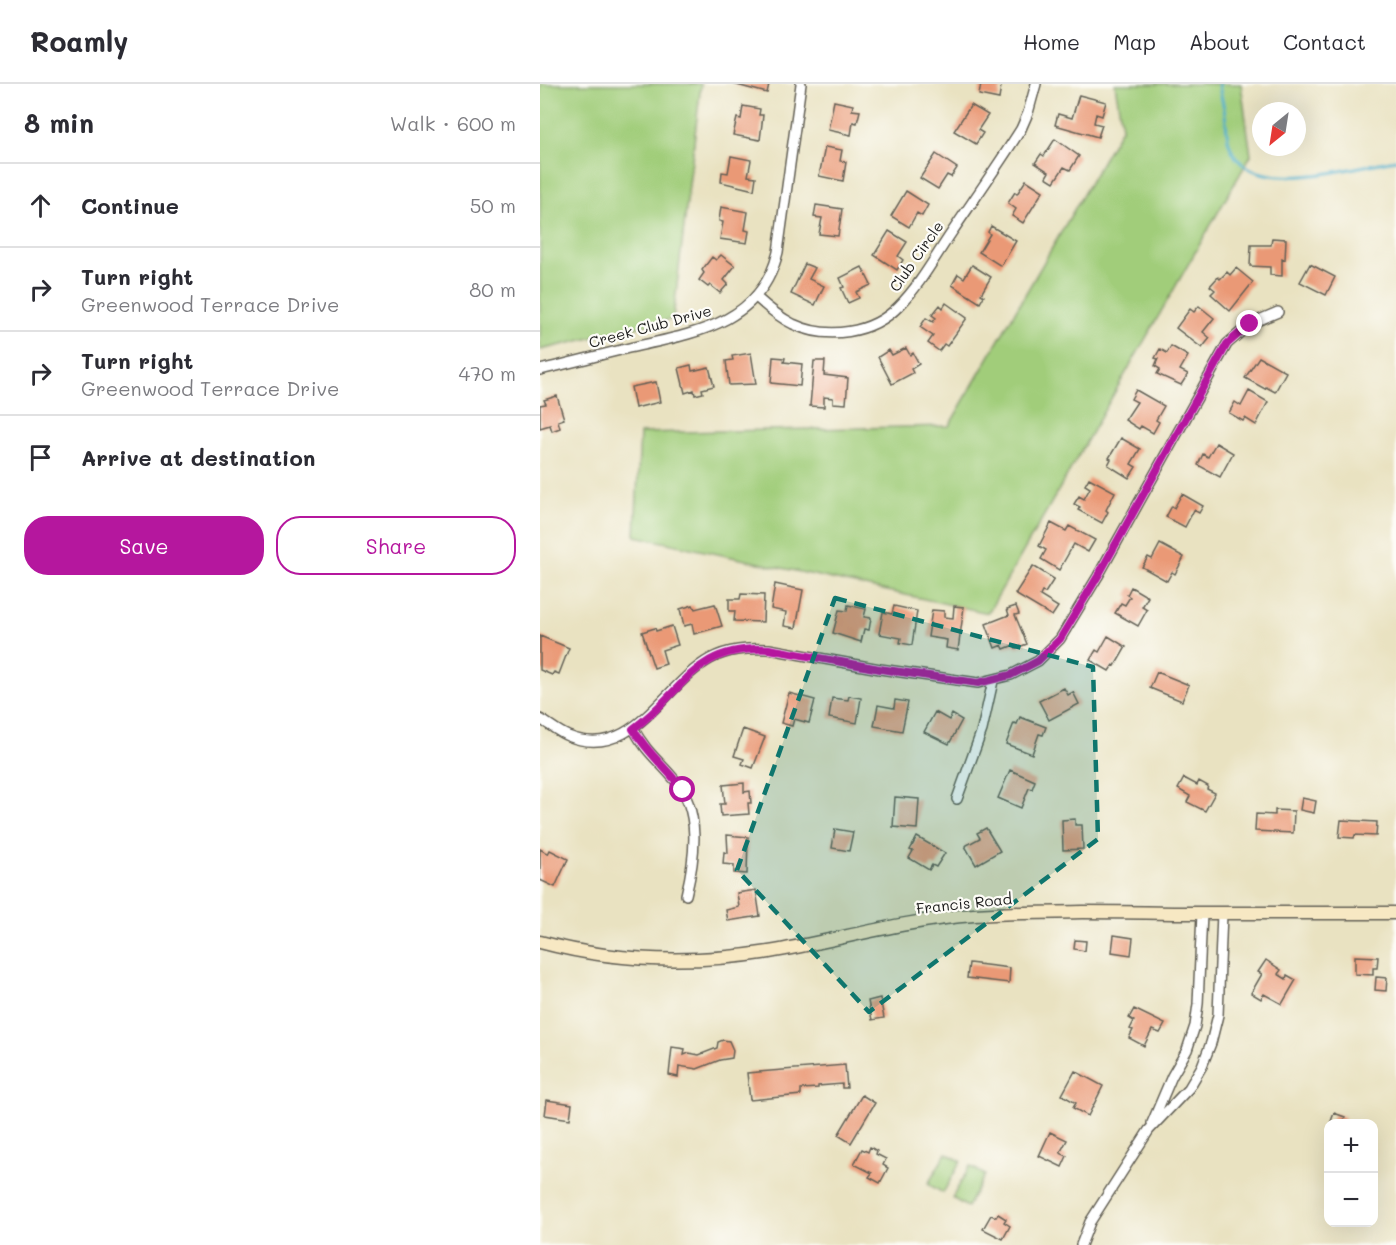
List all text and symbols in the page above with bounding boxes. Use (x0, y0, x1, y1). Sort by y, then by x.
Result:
text: Roamly (30, 23, 129, 59)
text: Home (1023, 28, 1080, 55)
text: Map (1113, 28, 1156, 55)
text: About (1189, 28, 1250, 55)
text: Contact (1283, 28, 1366, 55)
north arrow (1252, 102, 1306, 156)
text: 8 min (24, 106, 94, 140)
text: Walk · 600 m (390, 110, 516, 136)
icon: ahead (24, 189, 57, 222)
text: Continue (81, 191, 179, 220)
text: 50 m (470, 192, 516, 218)
street label: Club Circle (884, 217, 948, 295)
text: Turn right (81, 262, 193, 291)
icon: right (24, 273, 57, 306)
text: 80 m (469, 276, 516, 302)
text: Greenwood Terrace Drive (81, 291, 339, 317)
street label: Creek Club Drive (586, 300, 714, 352)
route end (1236, 310, 1262, 336)
text: Turn right (81, 346, 193, 375)
icon: right (24, 357, 57, 390)
text: 470 m (458, 360, 516, 386)
text: Greenwood Terrace Drive (81, 375, 339, 401)
icon: arrive (24, 441, 57, 474)
text: Arrive at destination (81, 443, 316, 472)
button: Save (24, 516, 264, 575)
button: Share (276, 516, 516, 575)
route start (669, 776, 695, 802)
street label: Francis Road (915, 888, 1013, 918)
map controls (1324, 1119, 1378, 1227)
button: + (1324, 1119, 1378, 1173)
button: − (1324, 1173, 1378, 1227)

